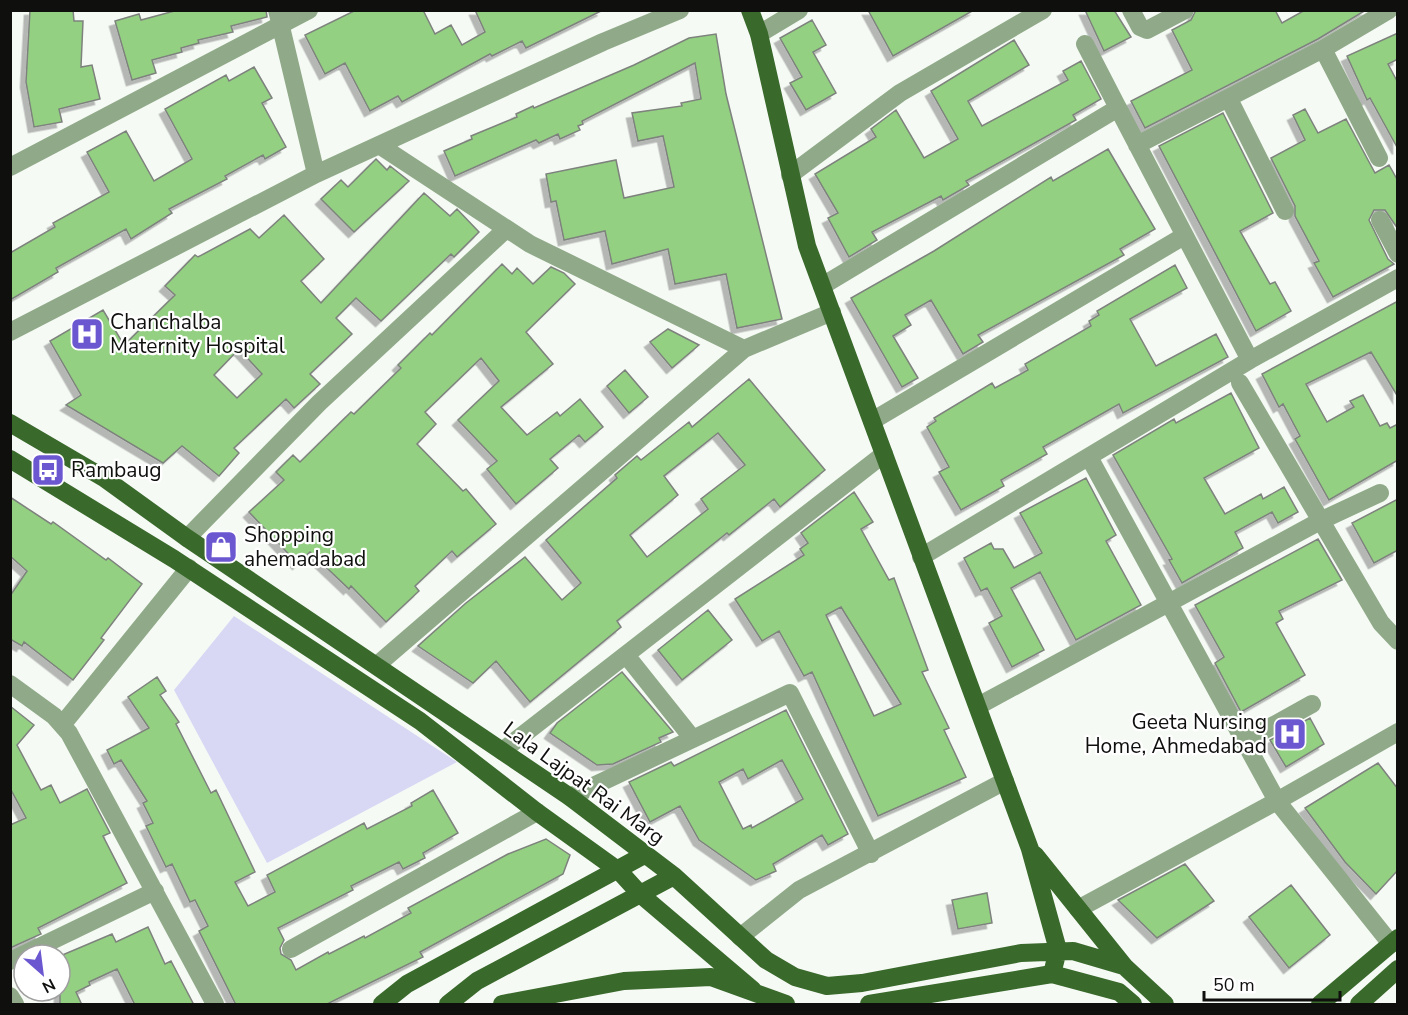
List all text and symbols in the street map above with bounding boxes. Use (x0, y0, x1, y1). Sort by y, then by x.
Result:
place label: Chanchalba Maternity Hospital (110, 308, 286, 360)
hospital icon: Chanchalba Maternity Hospital (69, 316, 105, 352)
bus stop icon: Rambaug (30, 452, 66, 488)
place label: Rambaug (71, 456, 162, 484)
place label: Shopping ahemadabad (244, 521, 366, 573)
shop icon: Shopping ahemadabad (203, 529, 239, 565)
place label: Geeta Nursing Home, Ahmedabad (1085, 708, 1267, 760)
street label: Lala Lajpat Rai Marg (498, 715, 670, 851)
hospital icon: Geeta Nursing Home, Ahmedabad (1272, 716, 1308, 752)
north arrow (12, 943, 72, 1003)
scale bar (1204, 964, 1340, 1002)
text: N (38, 973, 59, 998)
text: 50 m (1213, 973, 1255, 997)

